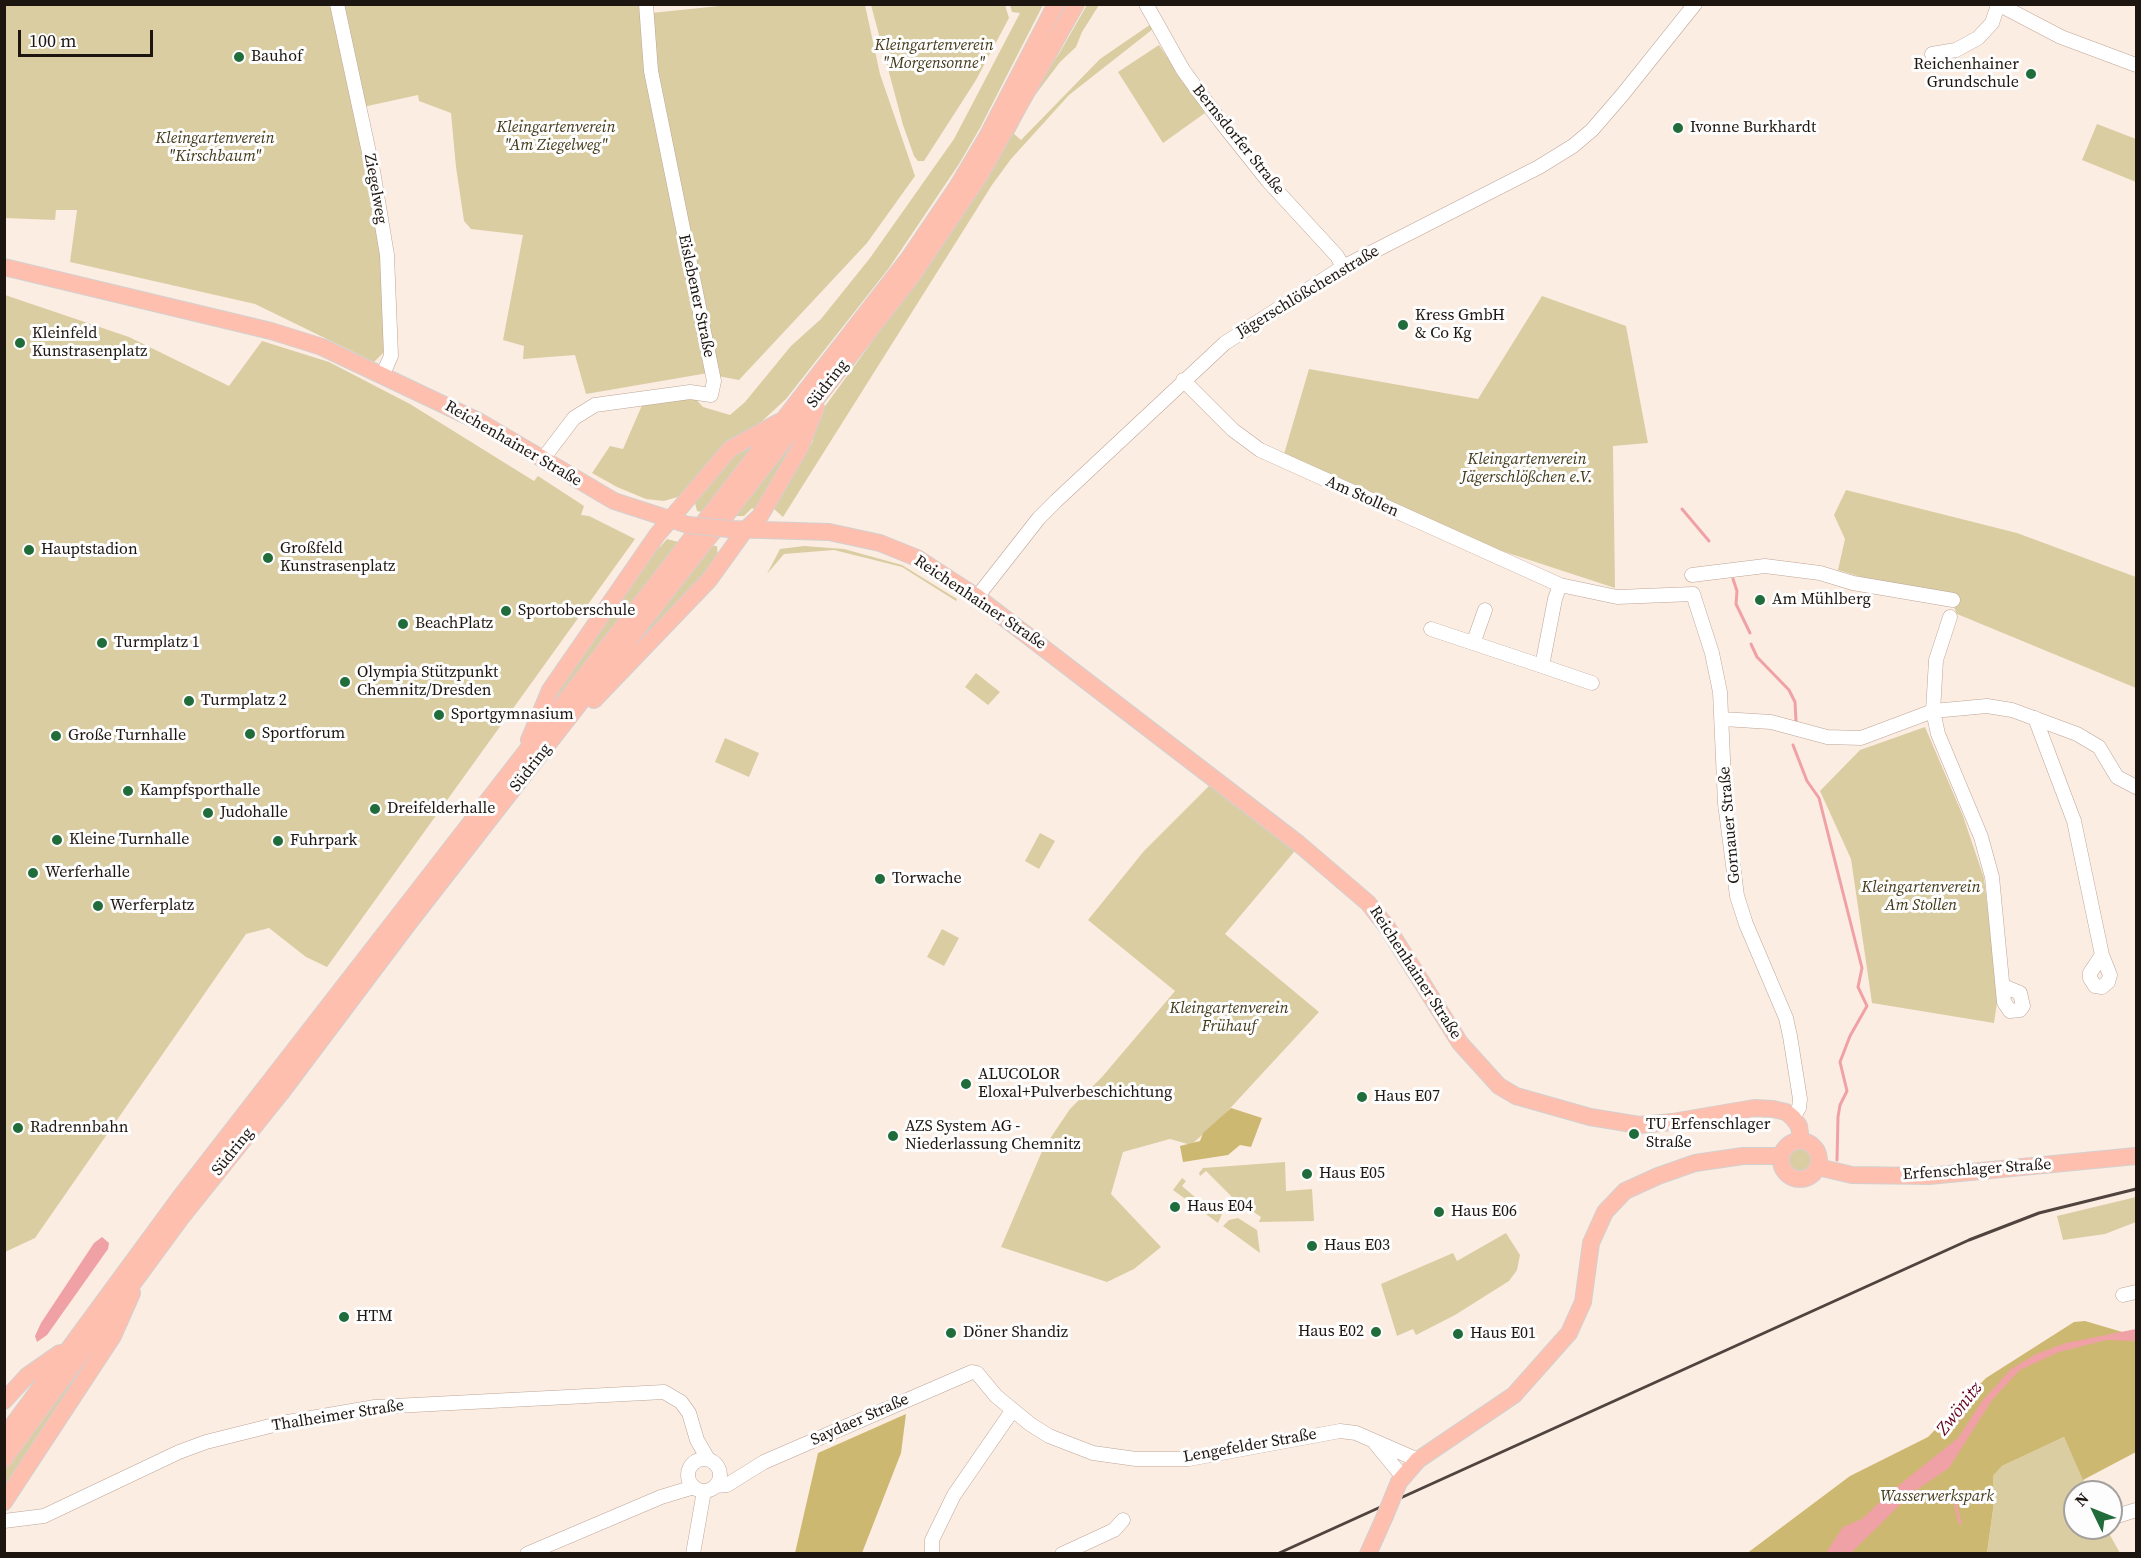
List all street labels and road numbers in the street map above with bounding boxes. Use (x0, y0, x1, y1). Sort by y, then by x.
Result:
street label: Bernsdorfer Straße (1188, 81, 1288, 199)
street label: Ziegelweg (359, 152, 391, 226)
street label: Eislebener Straße (674, 233, 718, 359)
street label: Jägerschlößchenstraße (1233, 242, 1383, 342)
street label: Südring (803, 356, 853, 412)
street label: Reichenhainer Straße (441, 397, 585, 491)
street label: Am Stollen (1322, 472, 1402, 522)
street label: Reichenhainer Straße (910, 552, 1050, 654)
street label: Südring (506, 740, 556, 796)
street label: Gornauer Straße (1715, 766, 1745, 884)
street label: Reichenhainer Straße (1365, 903, 1465, 1043)
street label: Südring (208, 1124, 258, 1180)
street label: Erfenschlager Straße (1902, 1155, 2052, 1185)
street label: Saydaer Straße (808, 1390, 912, 1450)
street label: Thalheimer Straße (271, 1396, 405, 1436)
street label: Lengefelder Straße (1182, 1425, 1318, 1467)

